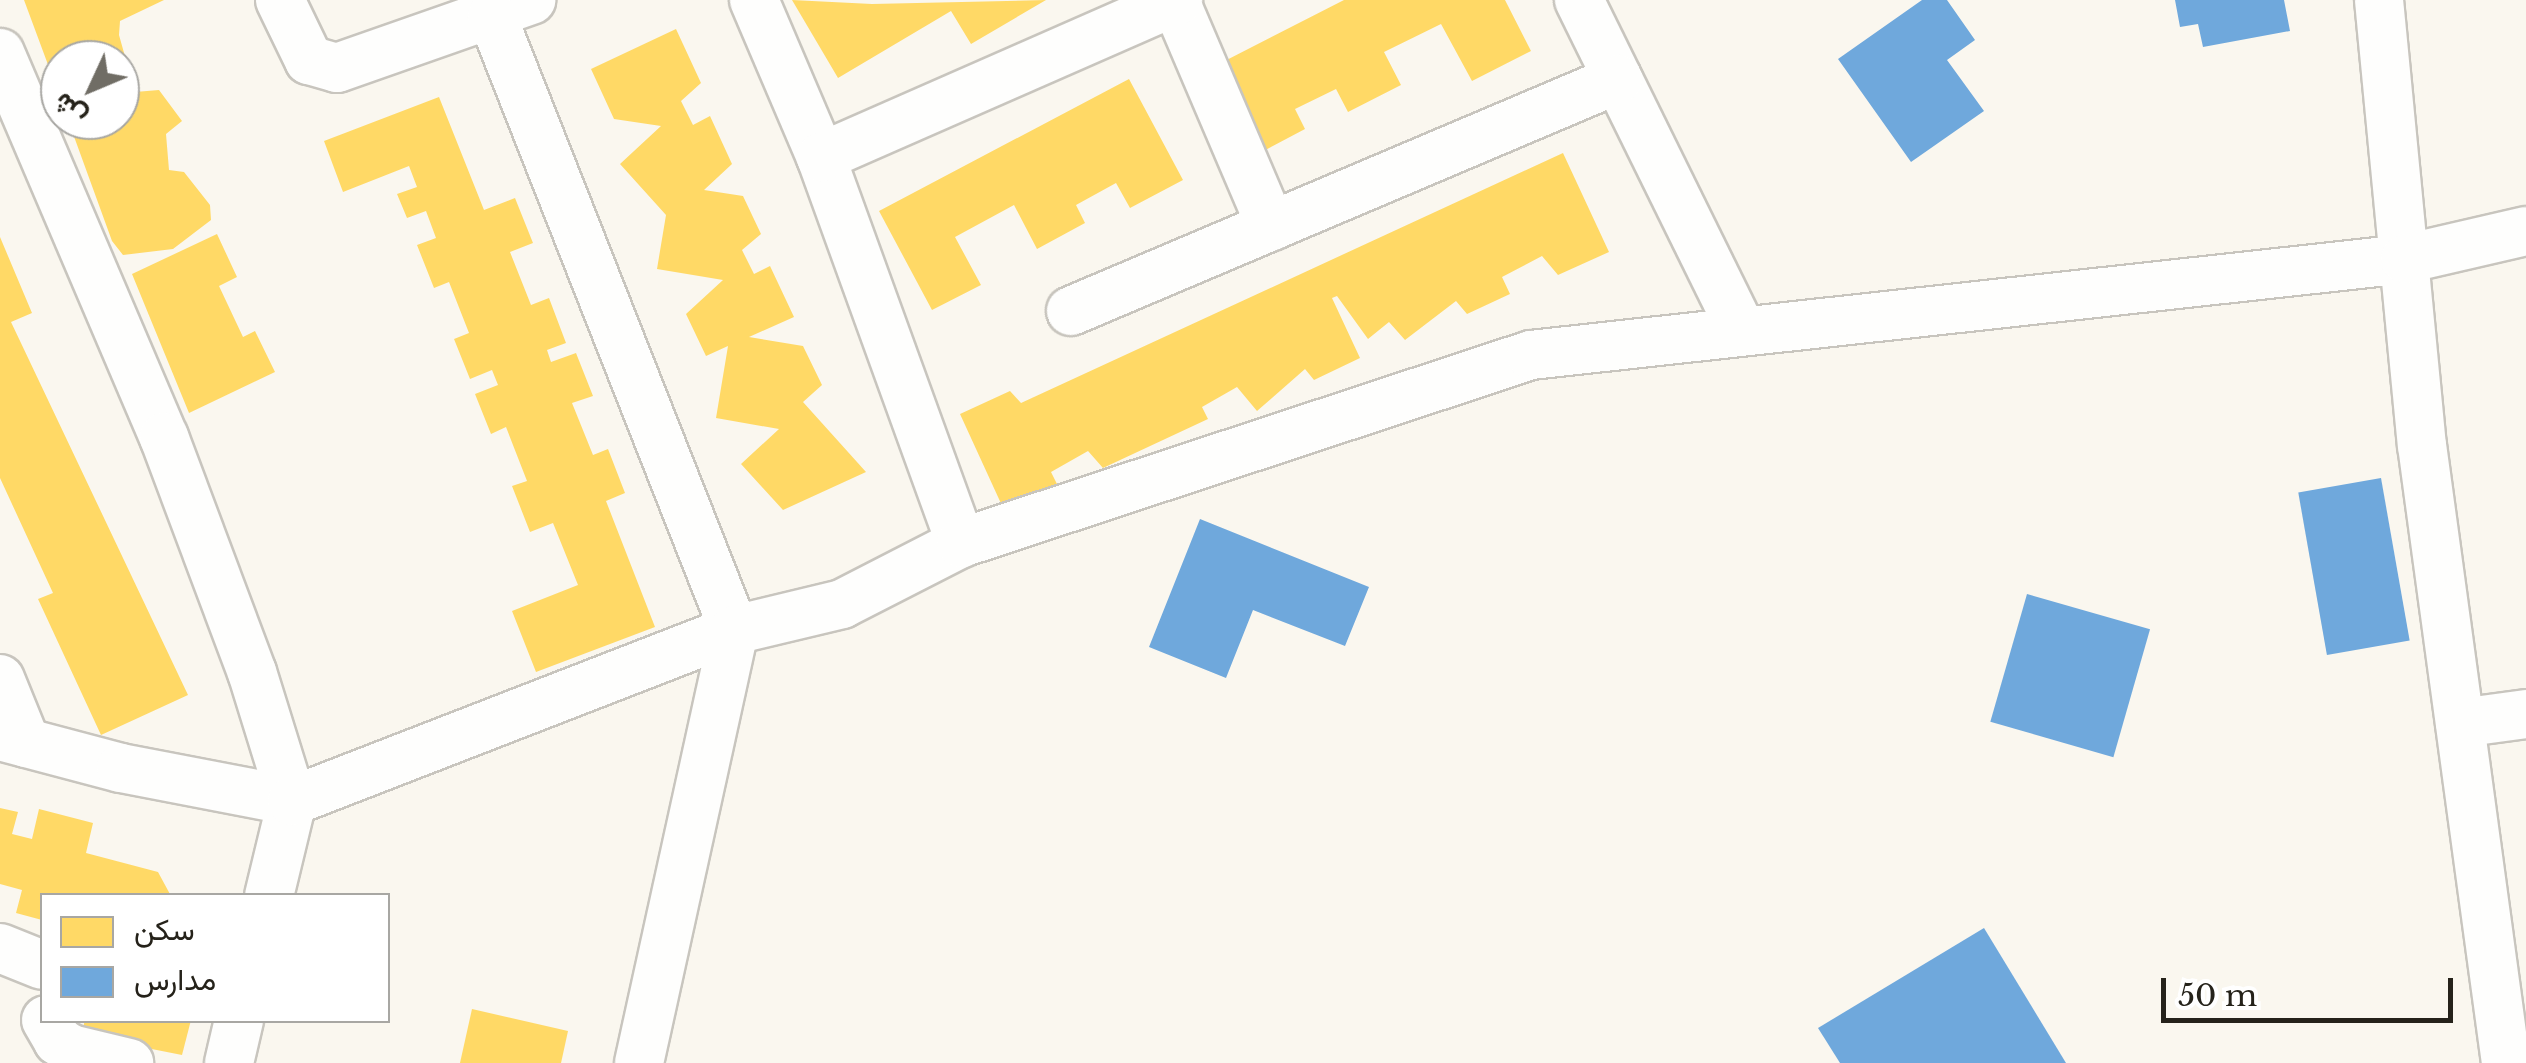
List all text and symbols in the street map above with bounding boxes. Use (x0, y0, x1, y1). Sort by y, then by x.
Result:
north arrow (40, 40, 140, 140)
text: ش (45, 86, 94, 134)
legend (40, 893, 390, 1023)
text: سكن (134, 911, 195, 948)
scale bar (2166, 958, 2458, 1020)
text: مدارس (134, 961, 216, 998)
text: 50 m (2178, 977, 2257, 1014)

